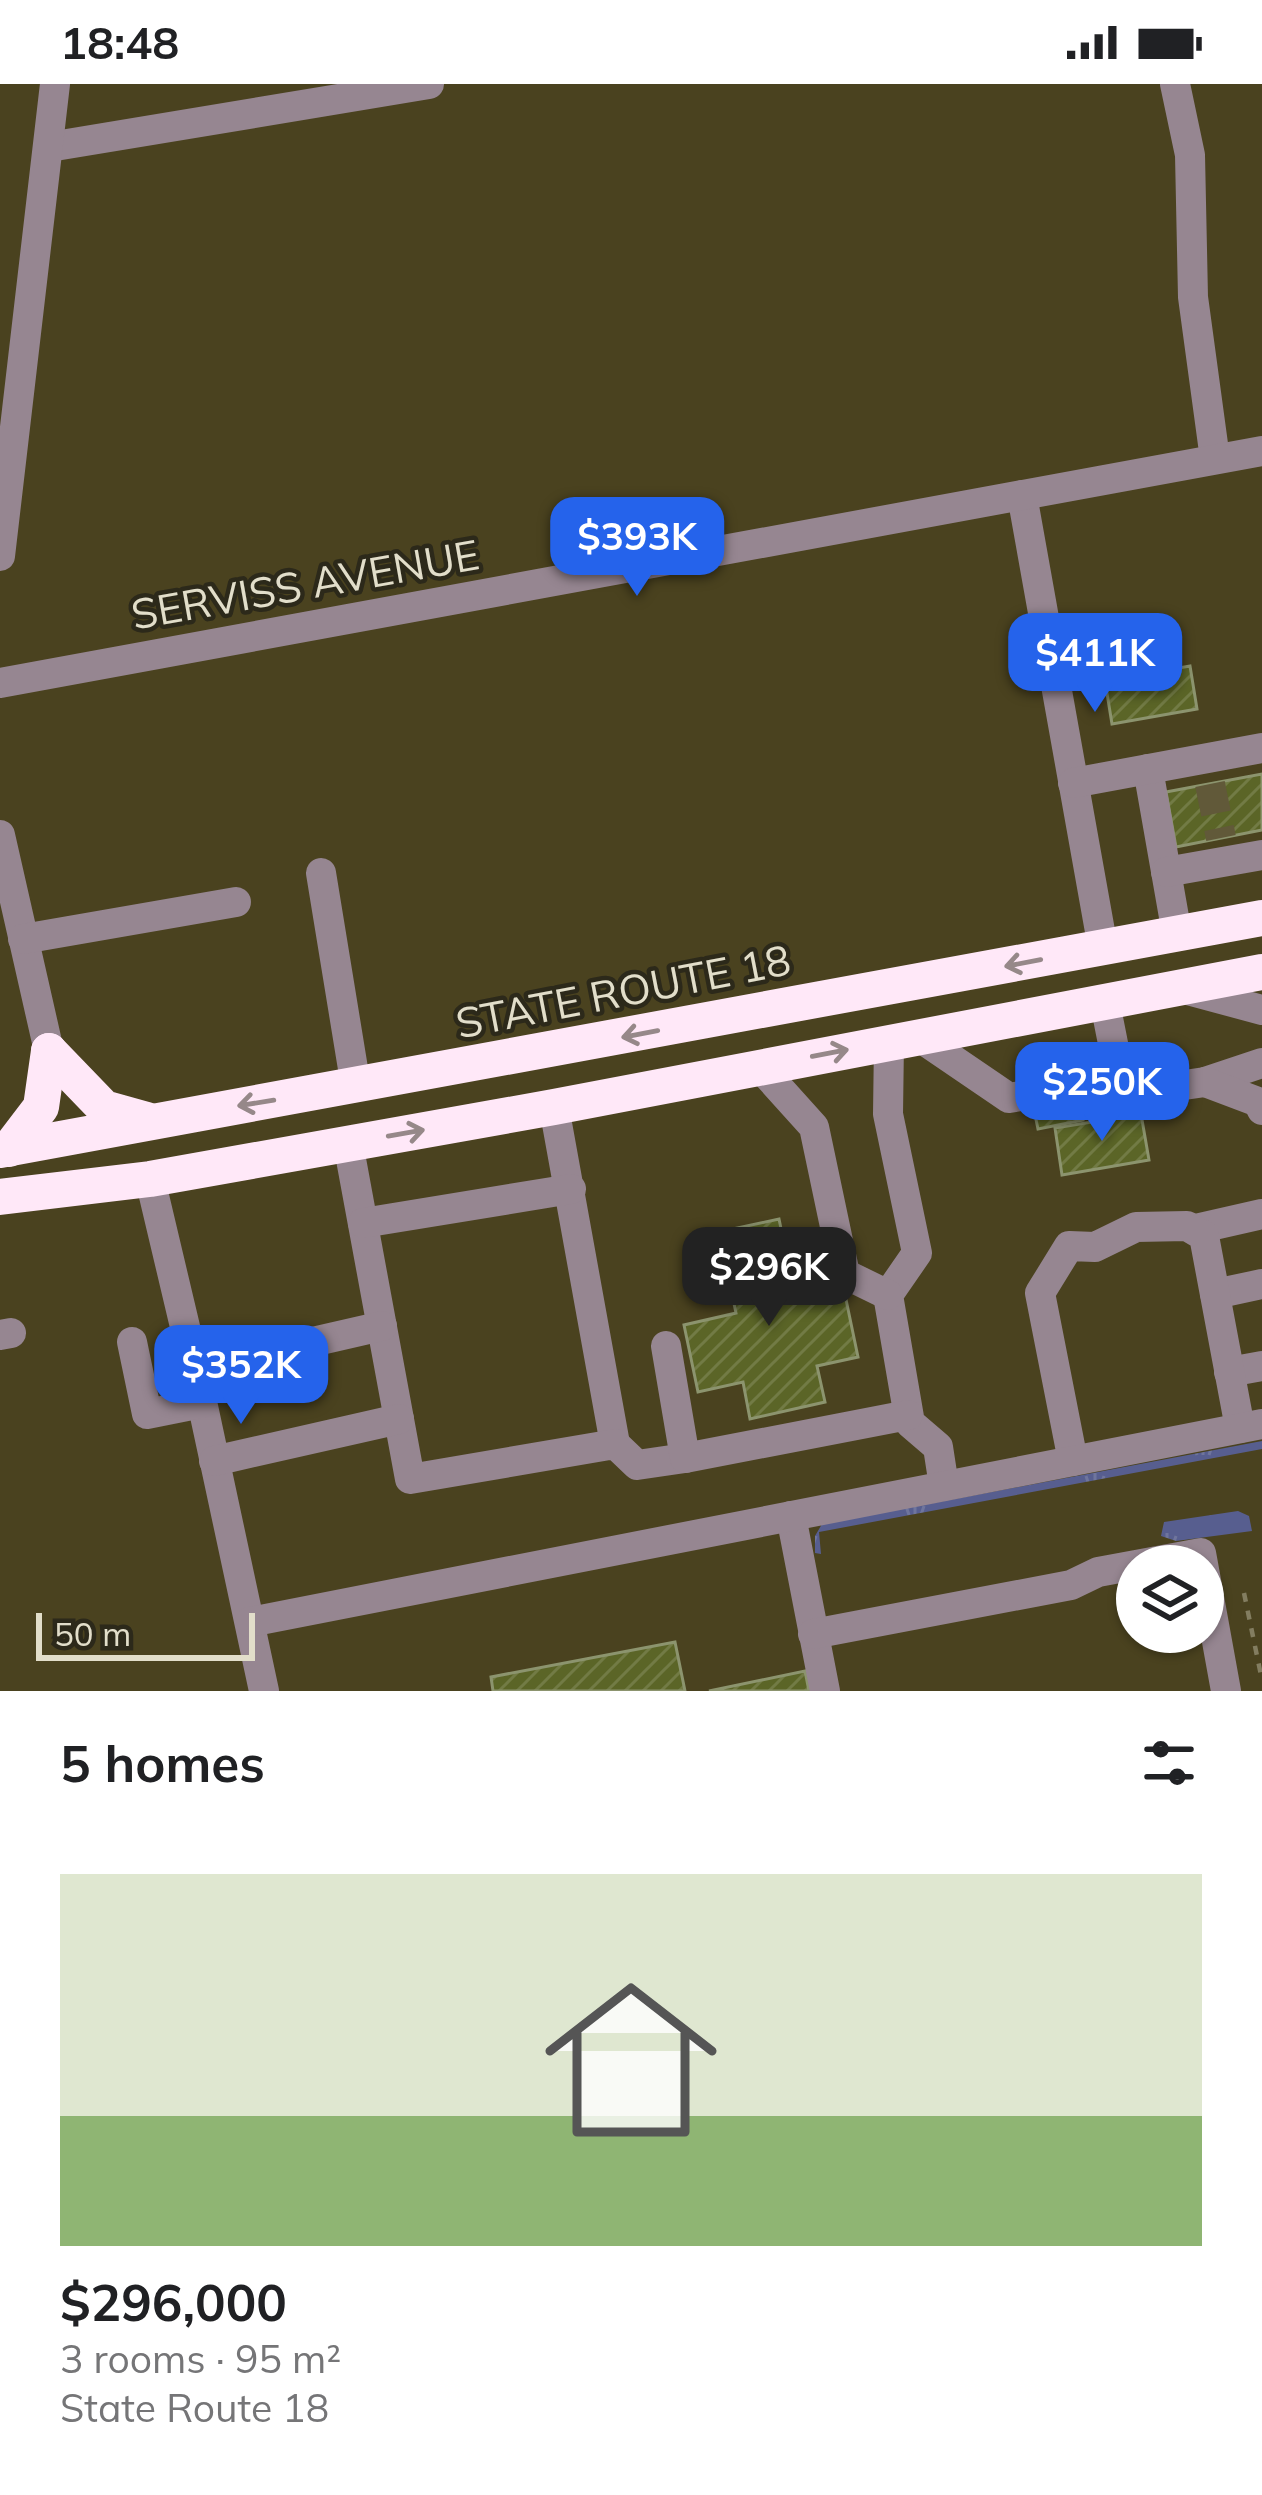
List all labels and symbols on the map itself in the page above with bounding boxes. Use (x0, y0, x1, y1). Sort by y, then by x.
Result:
pin: $393K (553, 497, 721, 599)
street label: SERVISS AVENUE (127, 527, 483, 641)
pin: $411K (1011, 613, 1179, 715)
street label: STATE ROUTE 18 (451, 933, 795, 1049)
one-way arrow (1005, 953, 1044, 975)
one-way arrow (621, 1024, 660, 1046)
one-way arrow (810, 1041, 849, 1063)
pin: $250K (1018, 1042, 1186, 1144)
one-way arrow (237, 1093, 276, 1116)
one-way arrow (386, 1121, 425, 1143)
pin: $296K (685, 1227, 853, 1329)
pin: $352K (157, 1325, 325, 1427)
scale bar (36, 1607, 255, 1660)

